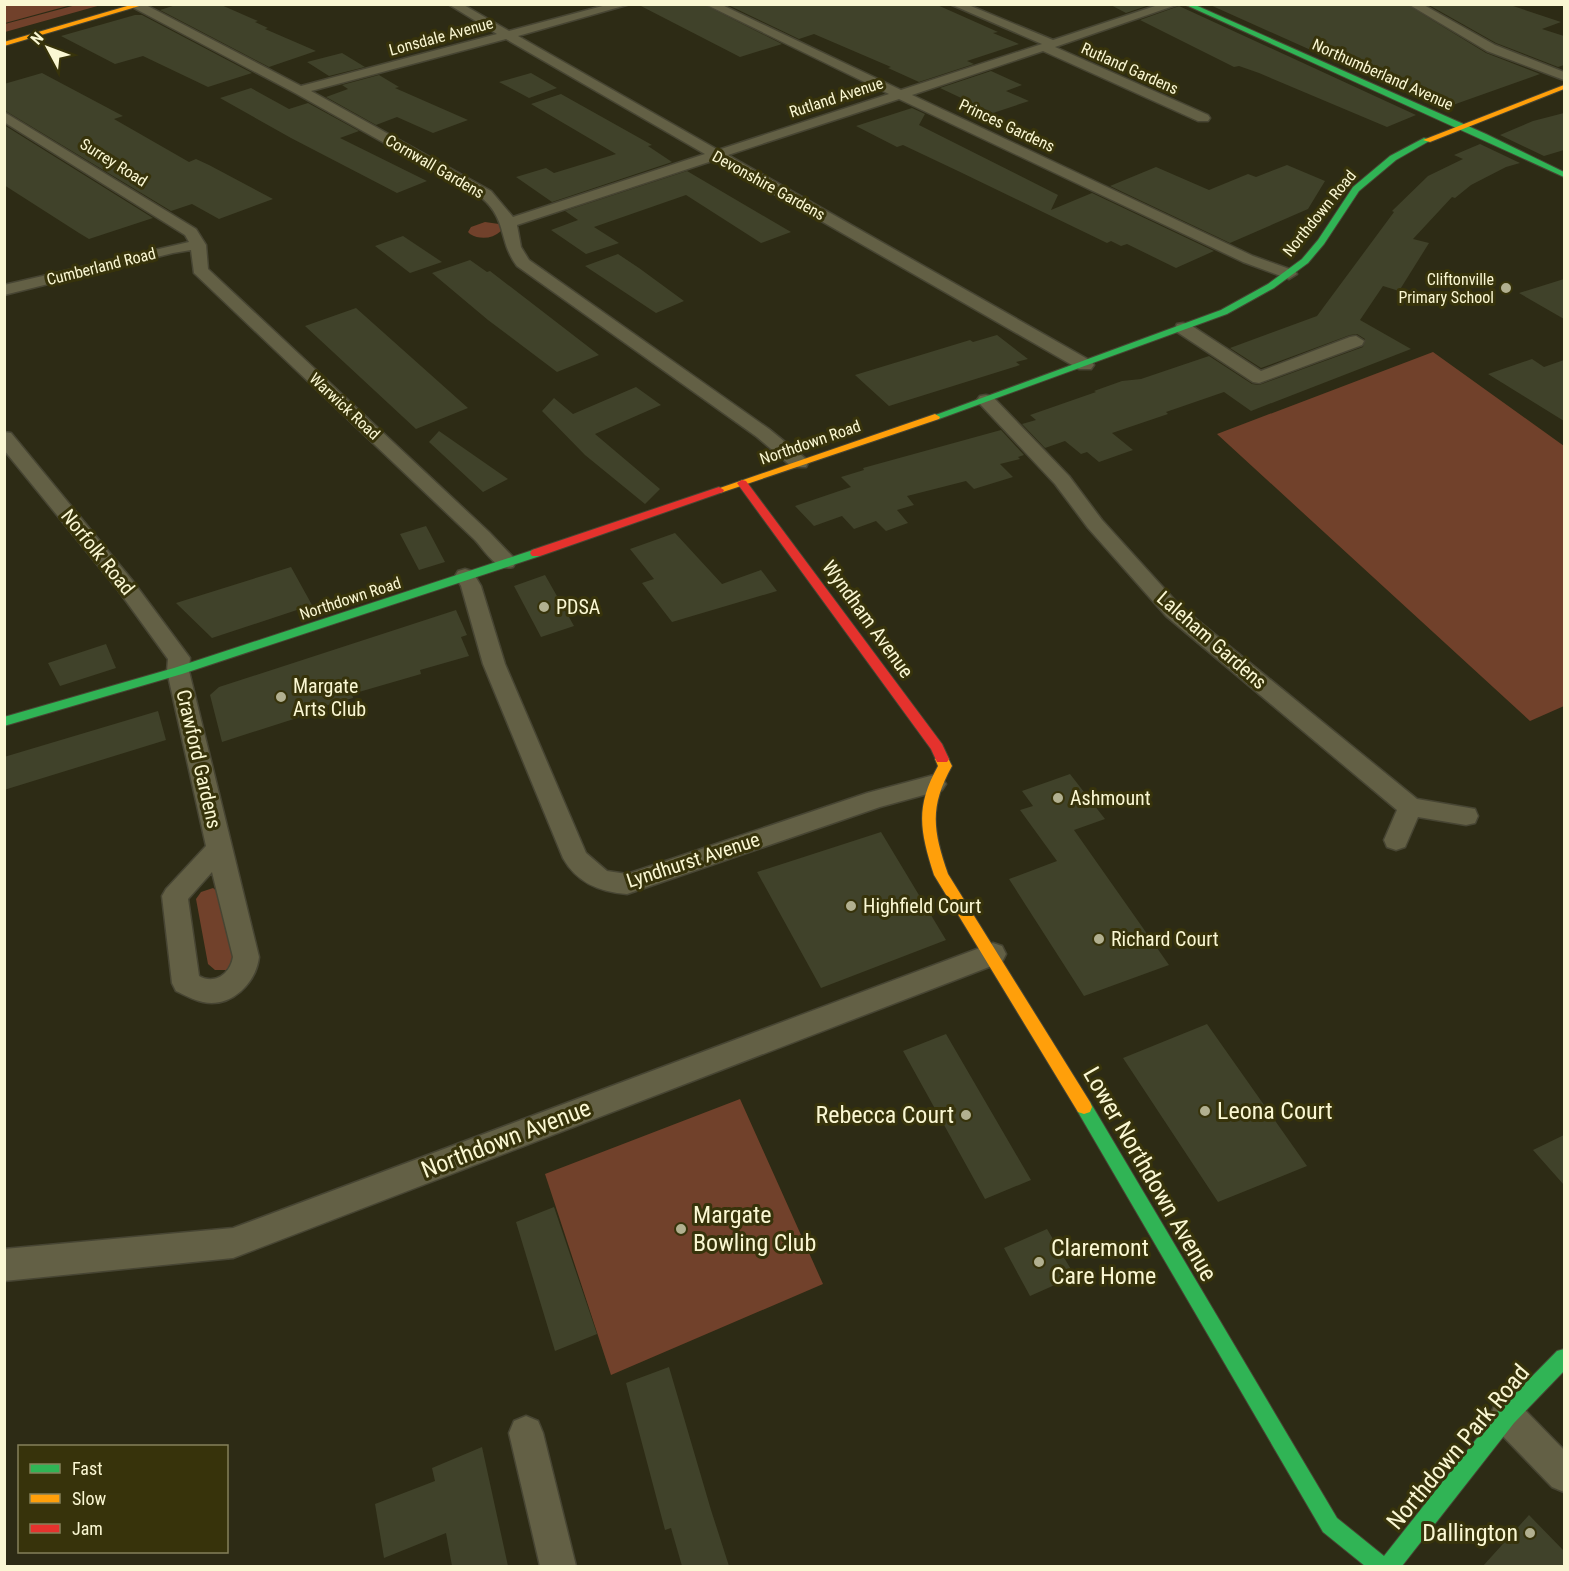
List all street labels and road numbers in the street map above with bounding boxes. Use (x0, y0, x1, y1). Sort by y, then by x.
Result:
street label: Lonsdale Avenue (387, 13, 495, 60)
street label: Northumberland Avenue (1309, 35, 1456, 114)
street label: Rutland Gardens (1078, 39, 1181, 98)
street label: Rutland Avenue (787, 73, 886, 122)
street label: Princes Gardens (956, 95, 1058, 156)
street label: Cornwall Gardens (382, 130, 488, 202)
street label: Surrey Road (77, 134, 151, 190)
street label: Devonshire Gardens (709, 147, 828, 224)
street label: Northdown Road (1279, 166, 1360, 260)
street label: Cumberland Road (45, 244, 158, 289)
street label: Warwick Road (306, 369, 384, 444)
street label: Northdown Road (757, 416, 863, 469)
street label: Norfolk Road (56, 504, 140, 600)
street label: Wyndham Avenue (817, 555, 919, 683)
street label: Northdown Road (297, 573, 403, 624)
street label: Laleham Gardens (1152, 586, 1272, 694)
street label: Crawford Gardens (171, 687, 227, 831)
street label: Lyndhurst Avenue (623, 827, 763, 893)
street label: Lower Northdown Avenue (1077, 1062, 1223, 1286)
street label: Northdown Avenue (417, 1094, 595, 1184)
street label: Northdown Park Road (1381, 1359, 1535, 1535)

